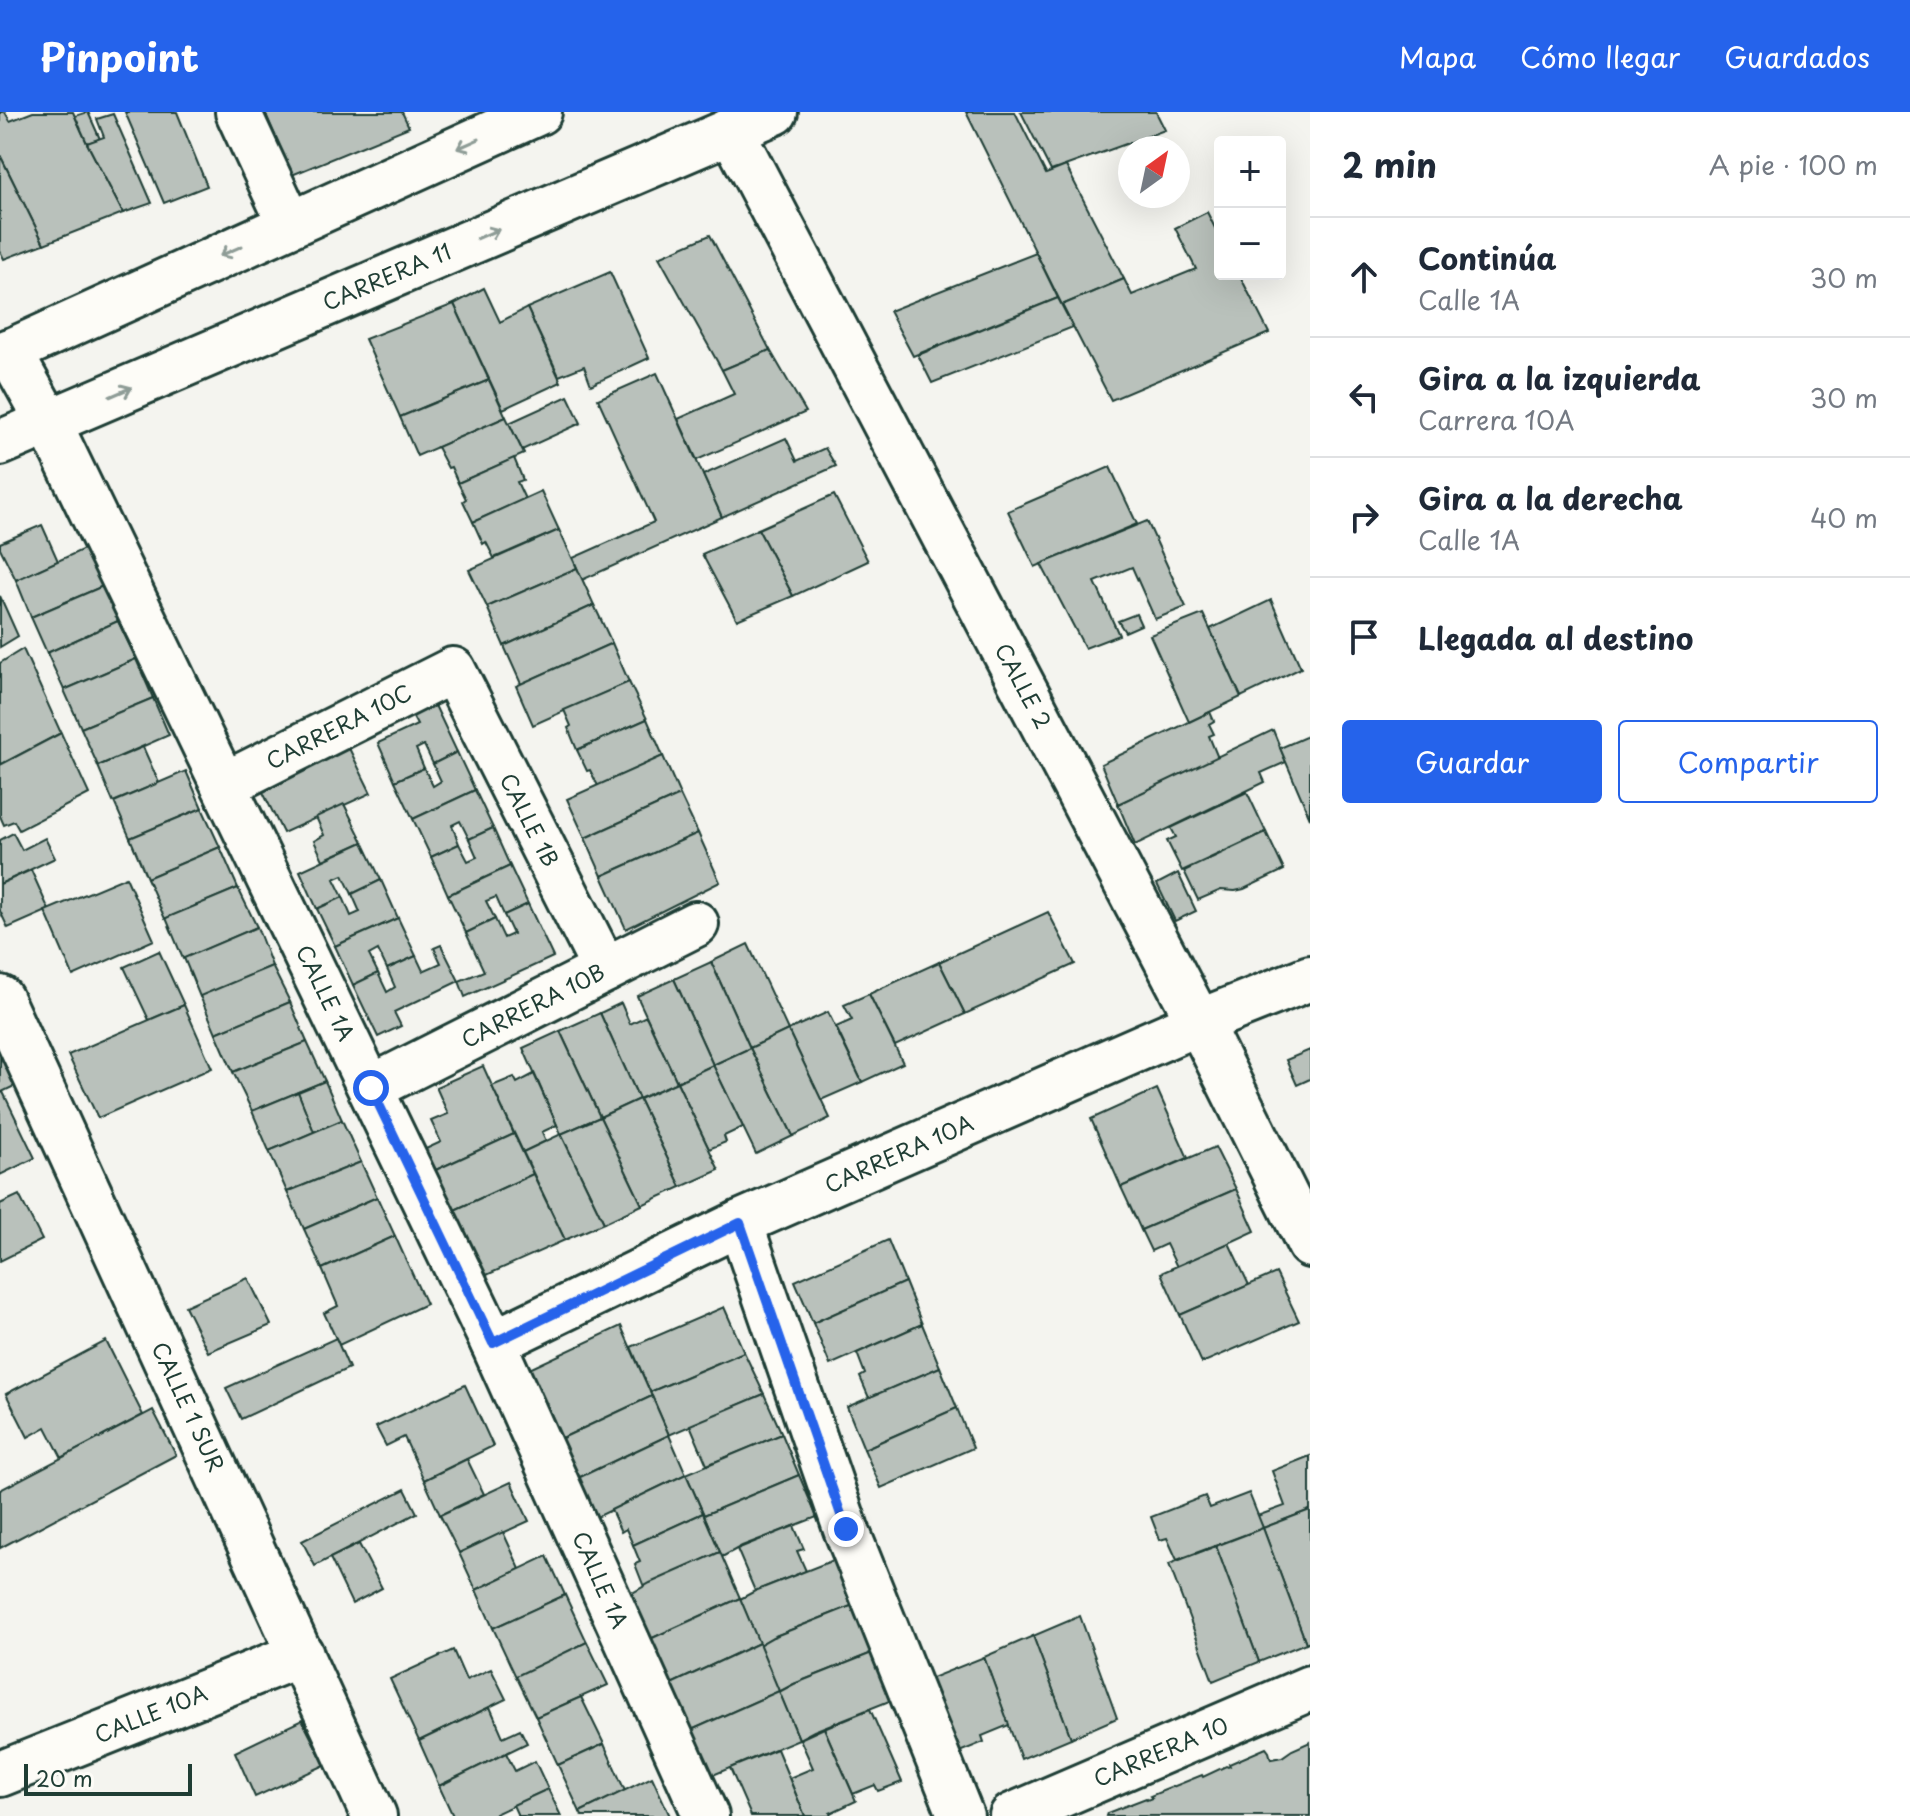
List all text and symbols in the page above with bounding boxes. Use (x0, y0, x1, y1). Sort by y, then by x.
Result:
text: Pinpoint (40, 28, 199, 85)
text: Mapa (1399, 35, 1476, 78)
text: Cómo llegar (1520, 35, 1680, 78)
text: Guardados (1724, 35, 1870, 78)
north arrow (1118, 136, 1190, 208)
map controls (1214, 136, 1286, 280)
button: + (1214, 136, 1286, 208)
one-way arrow (456, 137, 480, 152)
text: 2 min (1342, 138, 1437, 190)
text: A pie · 100 m (1709, 145, 1878, 184)
button: − (1214, 208, 1286, 280)
one-way arrow (475, 225, 500, 240)
street label: CARRERA 11 (317, 234, 456, 318)
text: Continúa (1418, 235, 1557, 280)
one-way arrow (219, 244, 243, 259)
icon: ahead (1342, 255, 1386, 299)
text: 30 m (1810, 258, 1878, 297)
text: Calle 1A (1418, 280, 1520, 319)
text: Gira a la izquierda (1418, 355, 1701, 400)
icon: left (1342, 375, 1386, 419)
text: 30 m (1810, 378, 1878, 417)
one-way arrow (108, 383, 133, 398)
text: Carrera 10A (1418, 400, 1575, 439)
text: Gira a la derecha (1418, 475, 1683, 520)
icon: right (1342, 495, 1386, 539)
text: 40 m (1810, 498, 1878, 537)
text: Calle 1A (1418, 520, 1520, 559)
icon: arrive (1342, 615, 1386, 659)
text: Llegada al destino (1418, 615, 1693, 660)
street label: CALLE 2 (988, 637, 1061, 734)
street label: CARRERA 10C (260, 675, 417, 777)
button: Guardar (1342, 720, 1602, 803)
button: Compartir (1618, 720, 1878, 803)
street label: CALLE 1B (493, 767, 568, 872)
street label: CALLE 1A (289, 939, 364, 1046)
street label: CARRERA 10B (455, 954, 610, 1055)
route start (353, 1070, 389, 1106)
street label: CARRERA 10A (819, 1105, 978, 1200)
street label: CALLE 1 SUR (145, 1336, 234, 1477)
route end (828, 1511, 864, 1547)
street label: CALLE 1A (565, 1526, 637, 1633)
street label: CALLE 10A (89, 1675, 212, 1750)
street label: CARRERA 10 (1088, 1707, 1233, 1794)
scale bar (24, 1760, 192, 1796)
text: 20 m (36, 1761, 93, 1794)

